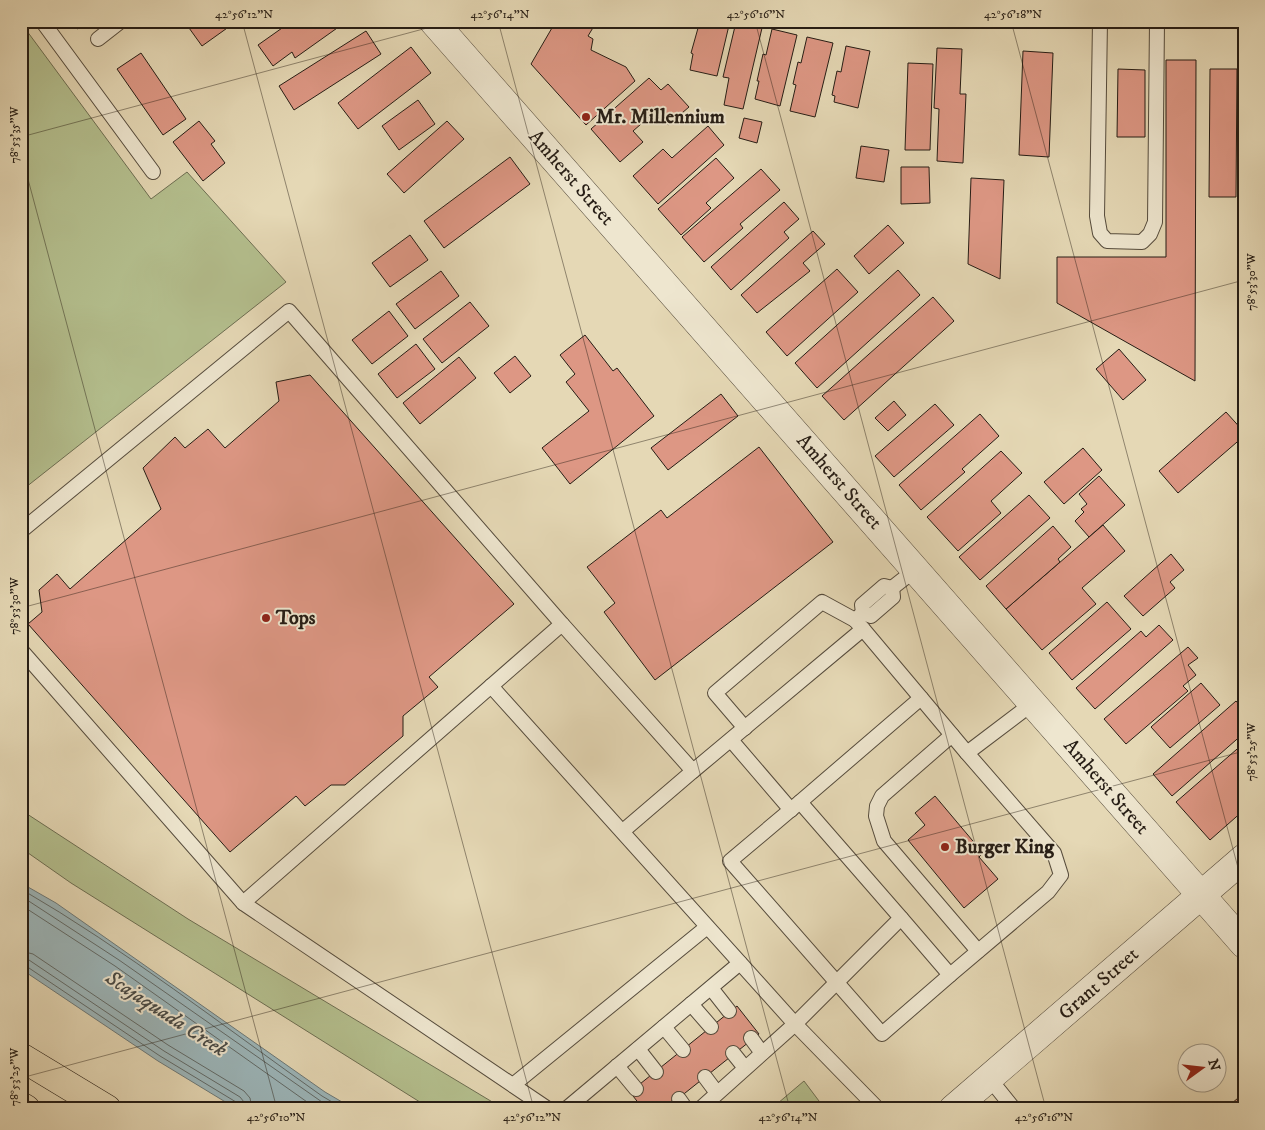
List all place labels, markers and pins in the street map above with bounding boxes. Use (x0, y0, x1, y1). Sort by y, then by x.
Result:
place label: Mr. Millennium (596, 105, 725, 130)
marker: Mr. Millennium (580, 111, 592, 123)
place label: Tops (275, 606, 316, 631)
marker: Tops (260, 612, 272, 624)
place label: Burger King (955, 835, 1055, 860)
marker: Burger King (939, 841, 951, 853)

